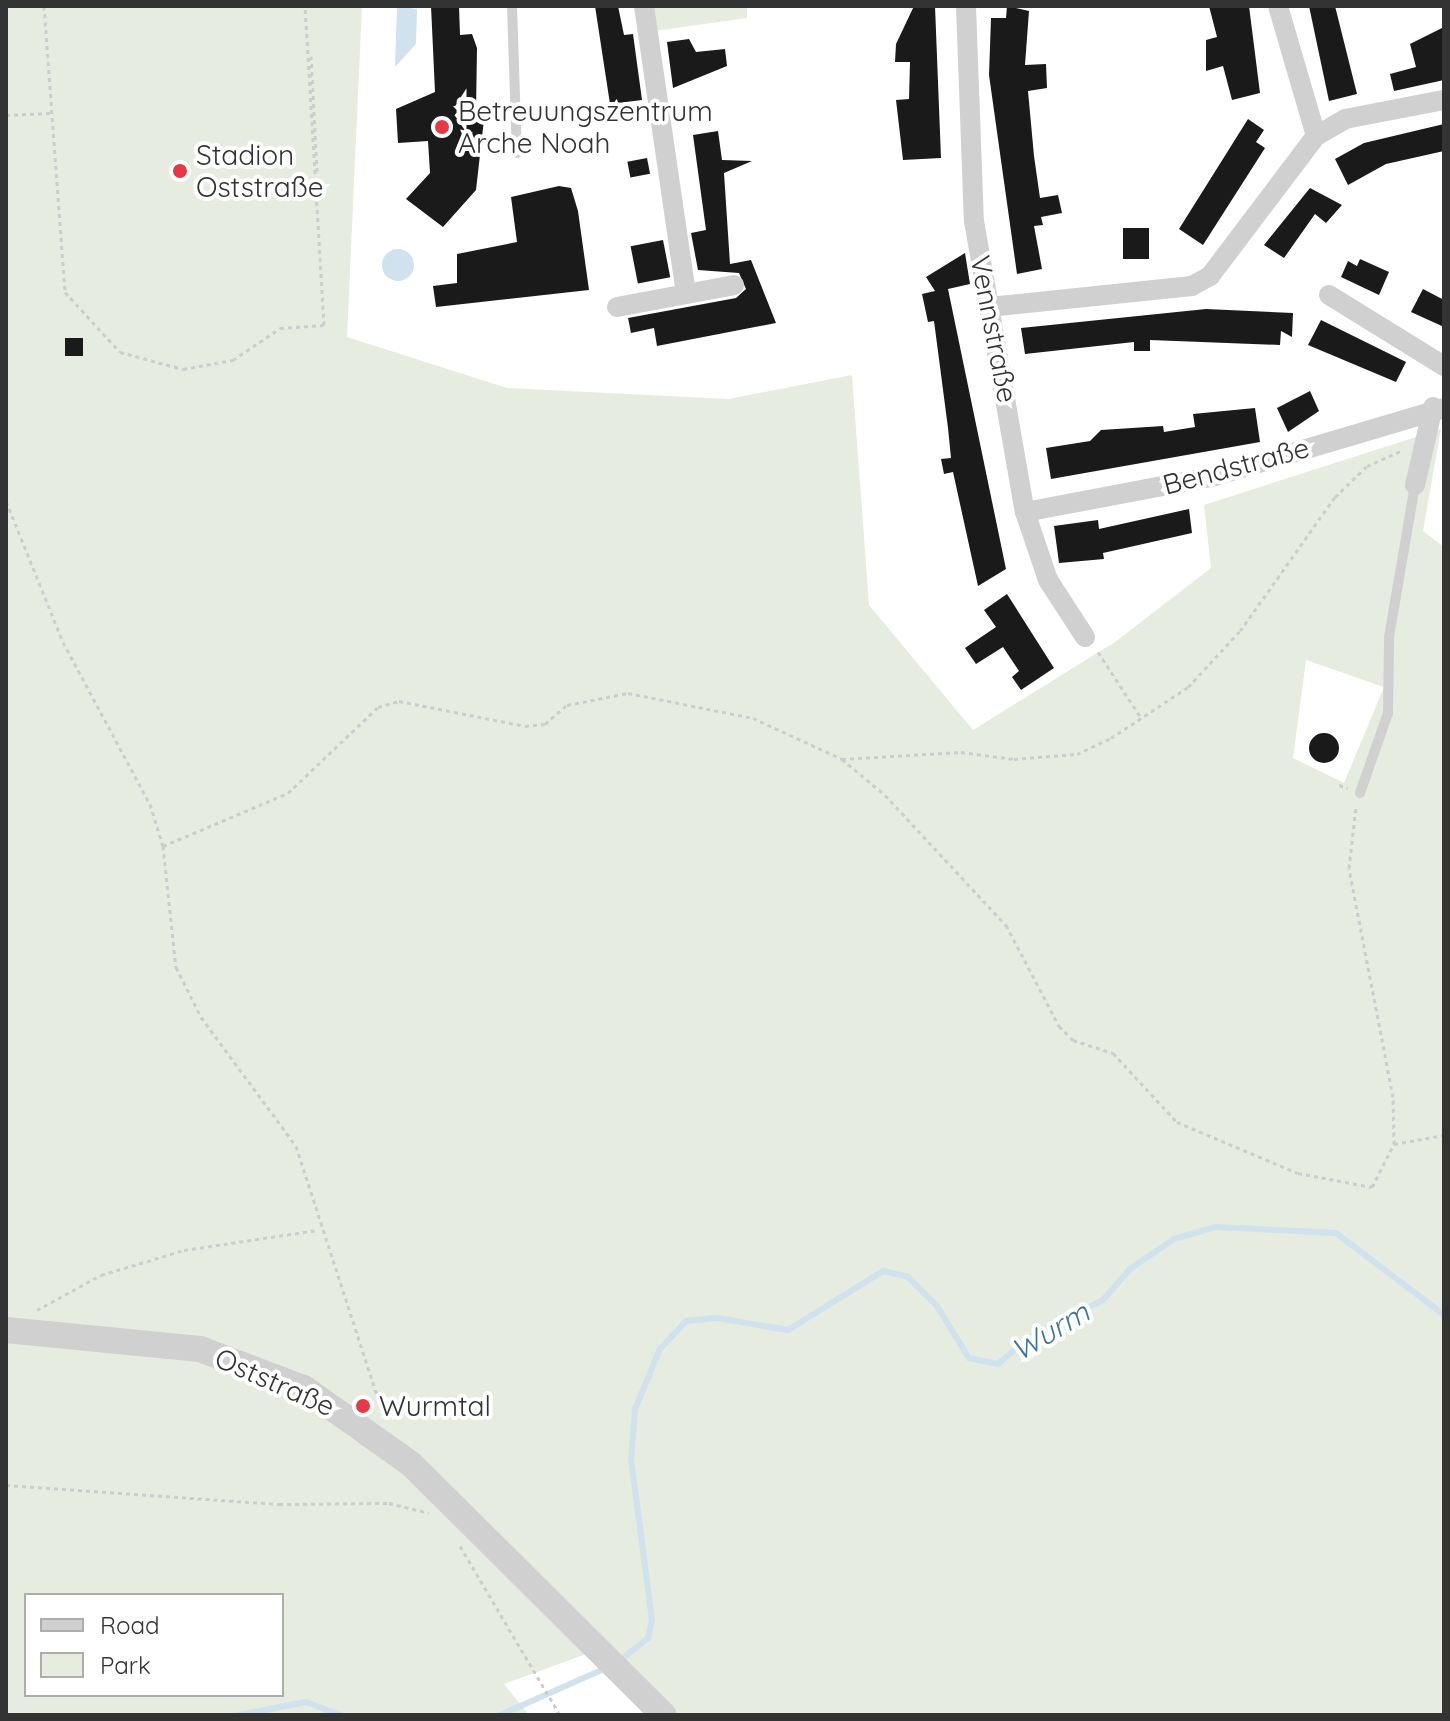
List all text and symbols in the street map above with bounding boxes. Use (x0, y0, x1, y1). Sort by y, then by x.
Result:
place label: Betreuungszentrum Arche Noah (458, 94, 713, 160)
marker: Betreuungszentrum Arche Noah (433, 118, 451, 136)
place label: Stadion Oststraße (196, 138, 323, 204)
marker: Stadion Oststraße (171, 162, 189, 180)
street label: Vennstraße (963, 253, 1025, 405)
street label: Bendstraße (1159, 430, 1313, 502)
water label: Wurm (1004, 1294, 1096, 1368)
street label: Oststraße (210, 1341, 340, 1423)
place label: Wurmtal (379, 1389, 491, 1423)
marker: Wurmtal (354, 1397, 372, 1415)
legend (24, 1593, 284, 1697)
text: Road (100, 1610, 160, 1640)
text: Park (100, 1650, 151, 1680)

